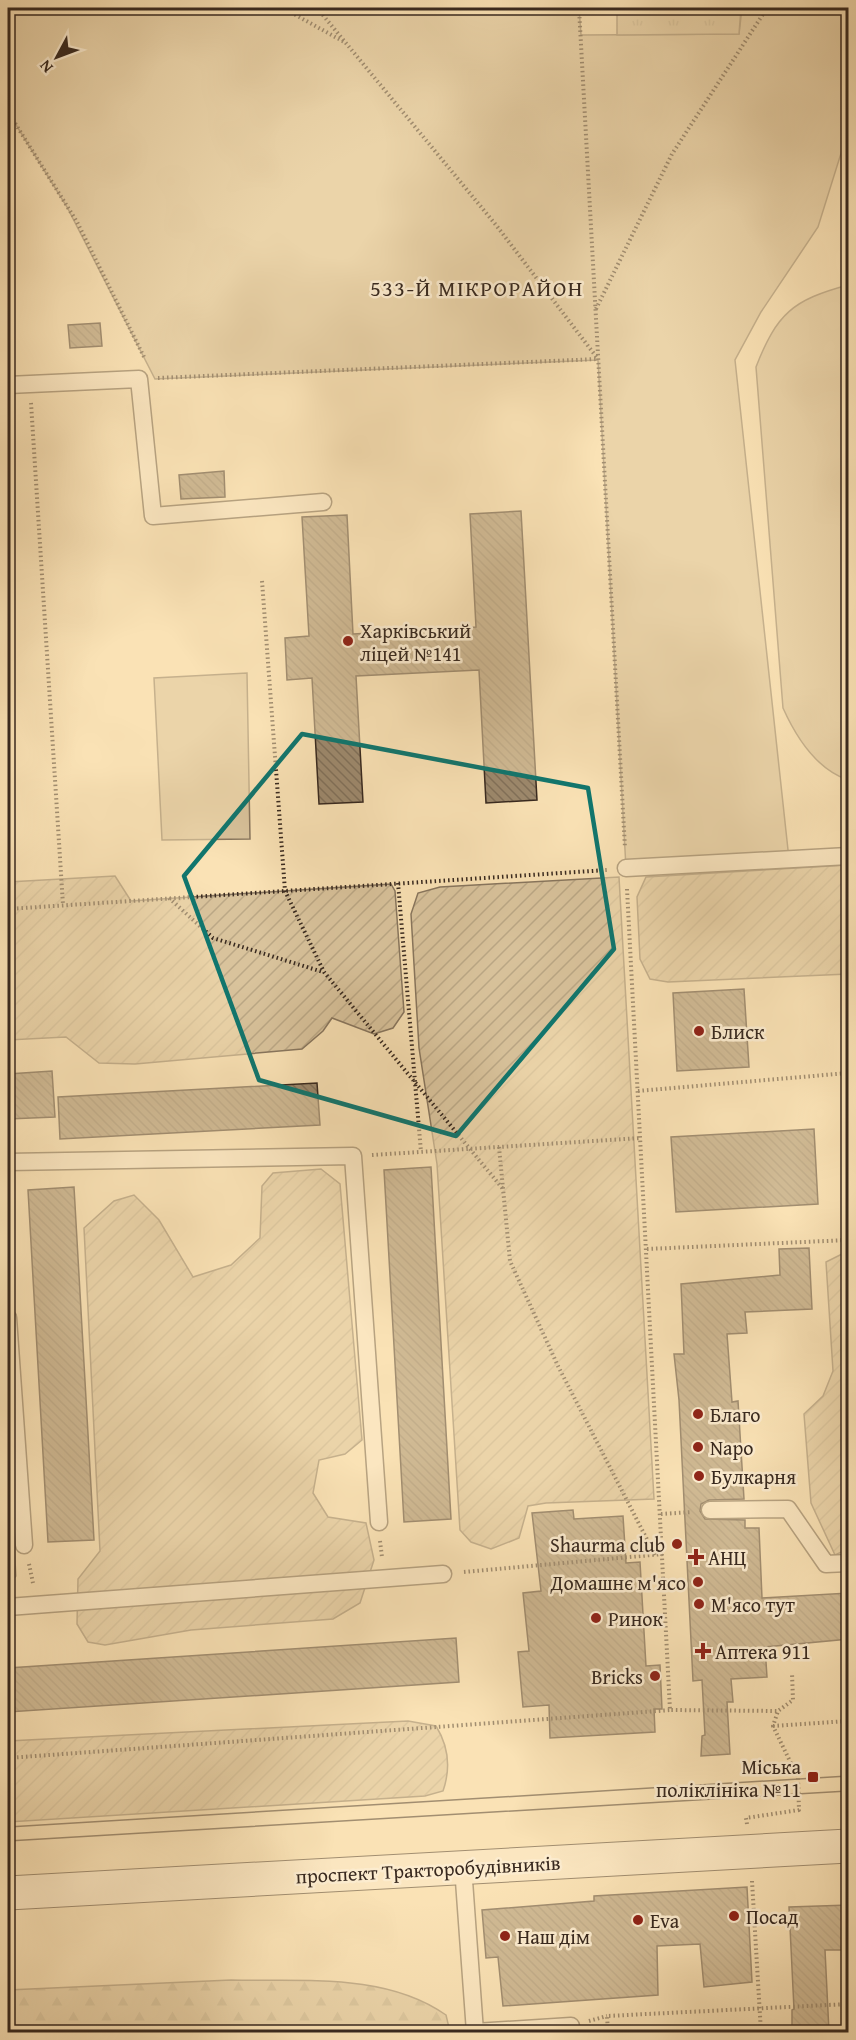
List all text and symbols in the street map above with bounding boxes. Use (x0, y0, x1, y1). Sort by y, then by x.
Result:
north arrow (27, 27, 87, 87)
text: N (33, 55, 58, 79)
district label: 533-Й МІКРОРАЙОН (370, 272, 584, 304)
place label: Харківський ліцей №141 (360, 616, 471, 668)
marker: Харківський ліцей №141 (341, 634, 355, 648)
place label: Блиск (711, 1017, 765, 1046)
marker: Блиск (692, 1024, 706, 1038)
place label: Благо (710, 1400, 761, 1429)
marker: Благо (691, 1407, 705, 1421)
place label: Napo (710, 1433, 754, 1462)
marker: Napo (691, 1440, 705, 1454)
place label: Булкарня (711, 1462, 796, 1491)
marker: Булкарня (692, 1469, 706, 1483)
place label: Shaurma club (550, 1530, 665, 1559)
marker: Shaurma club (670, 1537, 684, 1551)
place label: АНЦ (708, 1543, 746, 1572)
marker: АНЦ (689, 1550, 703, 1564)
place label: Домашнє м'ясо (550, 1568, 686, 1597)
marker: Домашнє м'ясо (691, 1575, 705, 1589)
place label: М'ясо тут (711, 1590, 795, 1619)
marker: М'ясо тут (692, 1597, 706, 1611)
place label: Ринок (608, 1604, 663, 1633)
marker: Ринок (589, 1611, 603, 1625)
place label: Аптека 911 (715, 1637, 811, 1666)
marker: Аптека 911 (696, 1644, 710, 1658)
place label: Bricks (591, 1662, 643, 1691)
marker: Bricks (648, 1669, 662, 1683)
place label: Міська поліклініка №11 (656, 1752, 801, 1804)
marker: Міська поліклініка №11 (806, 1770, 820, 1784)
street label: проспект Тракторобудівників (295, 1848, 561, 1890)
place label: Посад (746, 1902, 798, 1931)
place label: Eva (650, 1906, 680, 1935)
marker: Посад (727, 1909, 741, 1923)
marker: Eva (631, 1913, 645, 1927)
place label: Наш дім (517, 1922, 590, 1951)
marker: Наш дім (498, 1929, 512, 1943)

